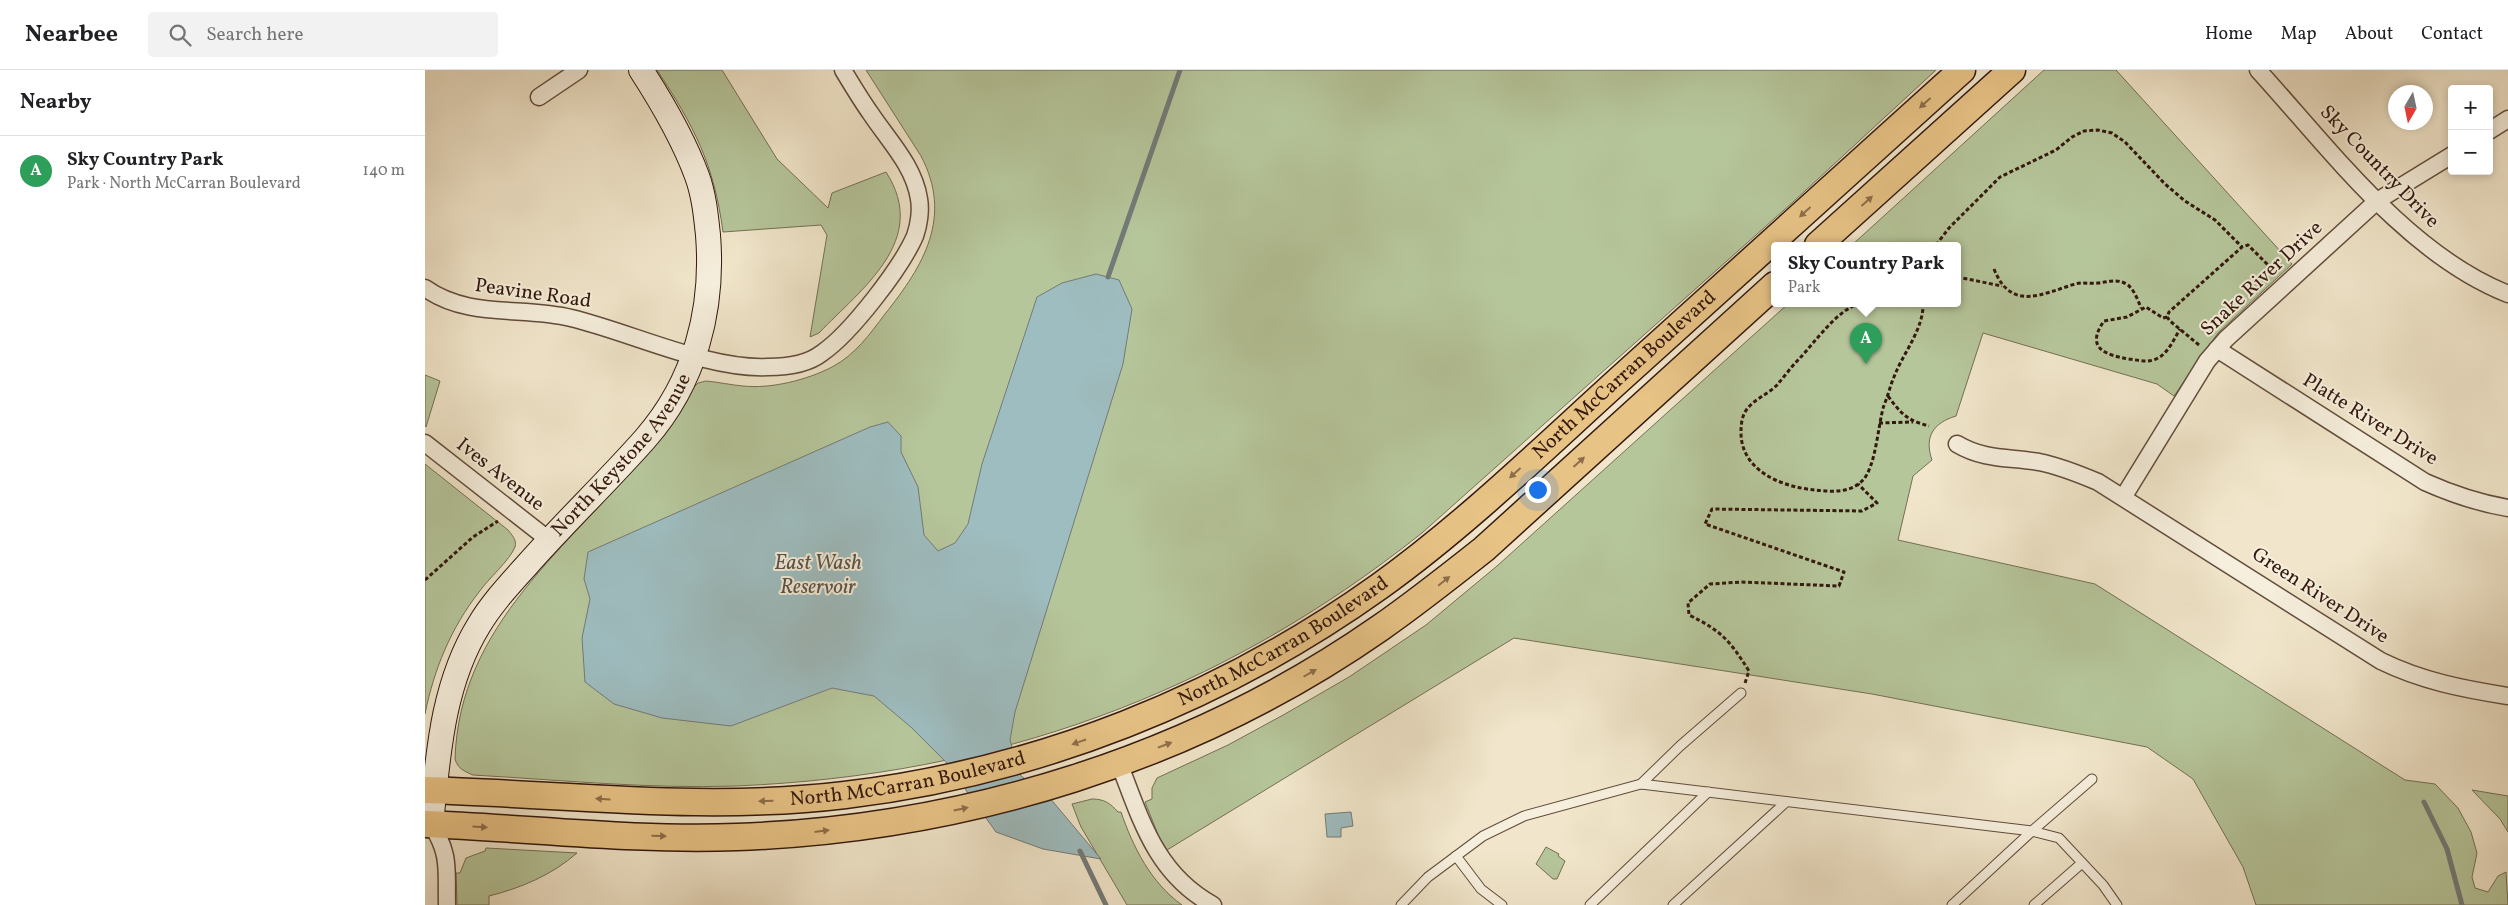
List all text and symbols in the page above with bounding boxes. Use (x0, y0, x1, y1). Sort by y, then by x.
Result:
search box (148, 12, 498, 57)
text: Nearbee (25, 18, 118, 52)
icon: search (166, 21, 194, 49)
text: Search here (206, 22, 303, 48)
text: Home (2205, 22, 2253, 47)
text: Map (2281, 22, 2317, 47)
text: About (2345, 22, 2393, 47)
text: Contact (2421, 22, 2483, 47)
north arrow (2388, 85, 2433, 130)
map controls (2448, 85, 2493, 175)
button: + (2448, 85, 2493, 130)
text: Nearby (20, 88, 91, 117)
one-way arrow (1920, 97, 1932, 109)
street label: Sky Country Drive (2313, 99, 2445, 235)
button: − (2448, 130, 2493, 175)
text: Sky Country Park (67, 147, 223, 173)
text: A (30, 160, 42, 182)
text: 140 m (363, 160, 405, 182)
text: Park · North McCarran Boulevard (67, 173, 301, 195)
one-way arrow (1861, 195, 1873, 207)
one-way arrow (1799, 206, 1811, 218)
street label: Snake River Drive (2195, 215, 2329, 343)
popup (1771, 242, 1961, 307)
text: Sky Country Park (1788, 251, 1944, 277)
street label: Peavine Road (473, 272, 593, 316)
text: Park (1788, 277, 1820, 299)
street label: North McCarran Boulevard (1527, 284, 1723, 466)
pin: A (1850, 323, 1882, 364)
street label: Platte River Drive (2297, 367, 2443, 473)
street label: North Keystone Avenue (545, 369, 699, 544)
street label: Ives Avenue (450, 432, 550, 518)
one-way arrow (1572, 456, 1584, 468)
one-way arrow (1510, 467, 1522, 479)
your location (1525, 477, 1551, 503)
street label: Green River Drive (2246, 541, 2394, 651)
water label: East Wash Reservoir (774, 549, 862, 602)
street label: North McCarran Boulevard (1174, 570, 1395, 714)
one-way arrow (1437, 576, 1450, 587)
one-way arrow (1303, 668, 1316, 677)
one-way arrow (1071, 738, 1086, 746)
one-way arrow (1157, 741, 1172, 749)
street label: North McCarran Boulevard (789, 745, 1029, 814)
one-way arrow (595, 795, 611, 803)
one-way arrow (757, 797, 773, 805)
one-way arrow (953, 805, 968, 813)
one-way arrow (472, 823, 488, 831)
one-way arrow (814, 827, 830, 835)
one-way arrow (652, 832, 668, 840)

